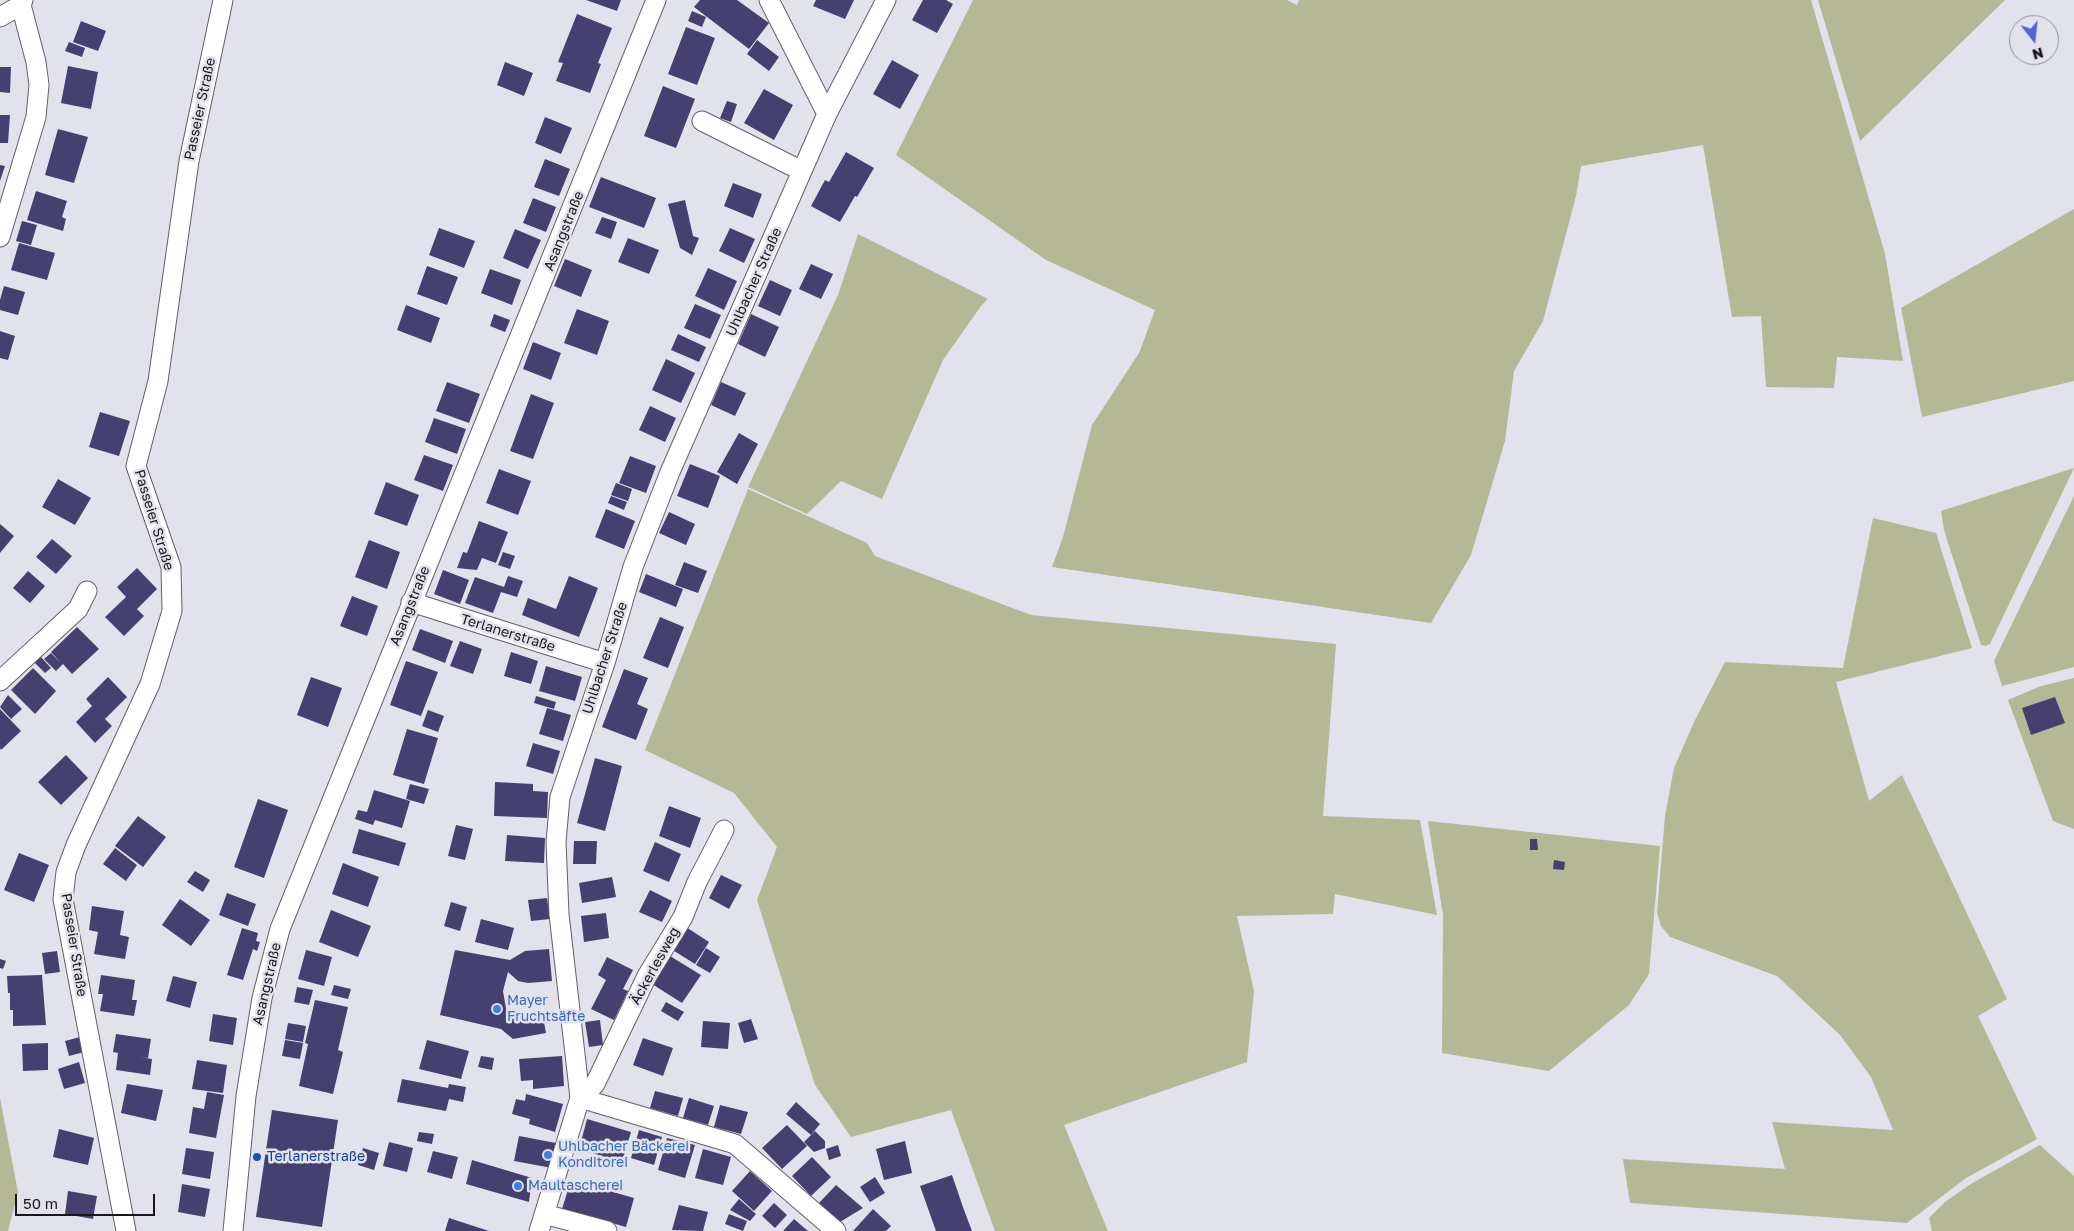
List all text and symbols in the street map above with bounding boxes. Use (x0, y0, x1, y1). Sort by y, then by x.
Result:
north arrow (2009, 15, 2059, 65)
text: N (2031, 44, 2045, 64)
street label: Passeier Straße (181, 56, 219, 162)
street label: Asangstraße (540, 189, 588, 273)
street label: Uhlbacher Straße (723, 225, 785, 339)
street label: Passeier Straße (131, 468, 177, 572)
street label: Asangstraße (386, 564, 434, 648)
street label: Uhlbacher Straße (579, 600, 631, 716)
street label: Terlanerstraße (459, 611, 557, 655)
street label: Passeier Straße (58, 892, 90, 998)
street label: Äckerlesweg (627, 924, 683, 1008)
street label: Asangstraße (249, 941, 285, 1027)
place label: Mayer Fruchtsäfte (507, 993, 585, 1026)
marker: Mayer Fruchtsäfte (491, 1003, 503, 1015)
place label: Uhlbacher Bäckerei Konditorei (558, 1139, 689, 1172)
place label: Terlanerstraße (267, 1149, 365, 1165)
marker: Uhlbacher Bäckerei Konditorei (542, 1149, 554, 1161)
marker: Terlanerstraße (251, 1151, 263, 1163)
place label: Maultascherei (528, 1178, 623, 1194)
marker: Maultascherei (512, 1180, 524, 1192)
scale bar (18, 1184, 158, 1216)
text: 50 m (23, 1194, 58, 1212)

